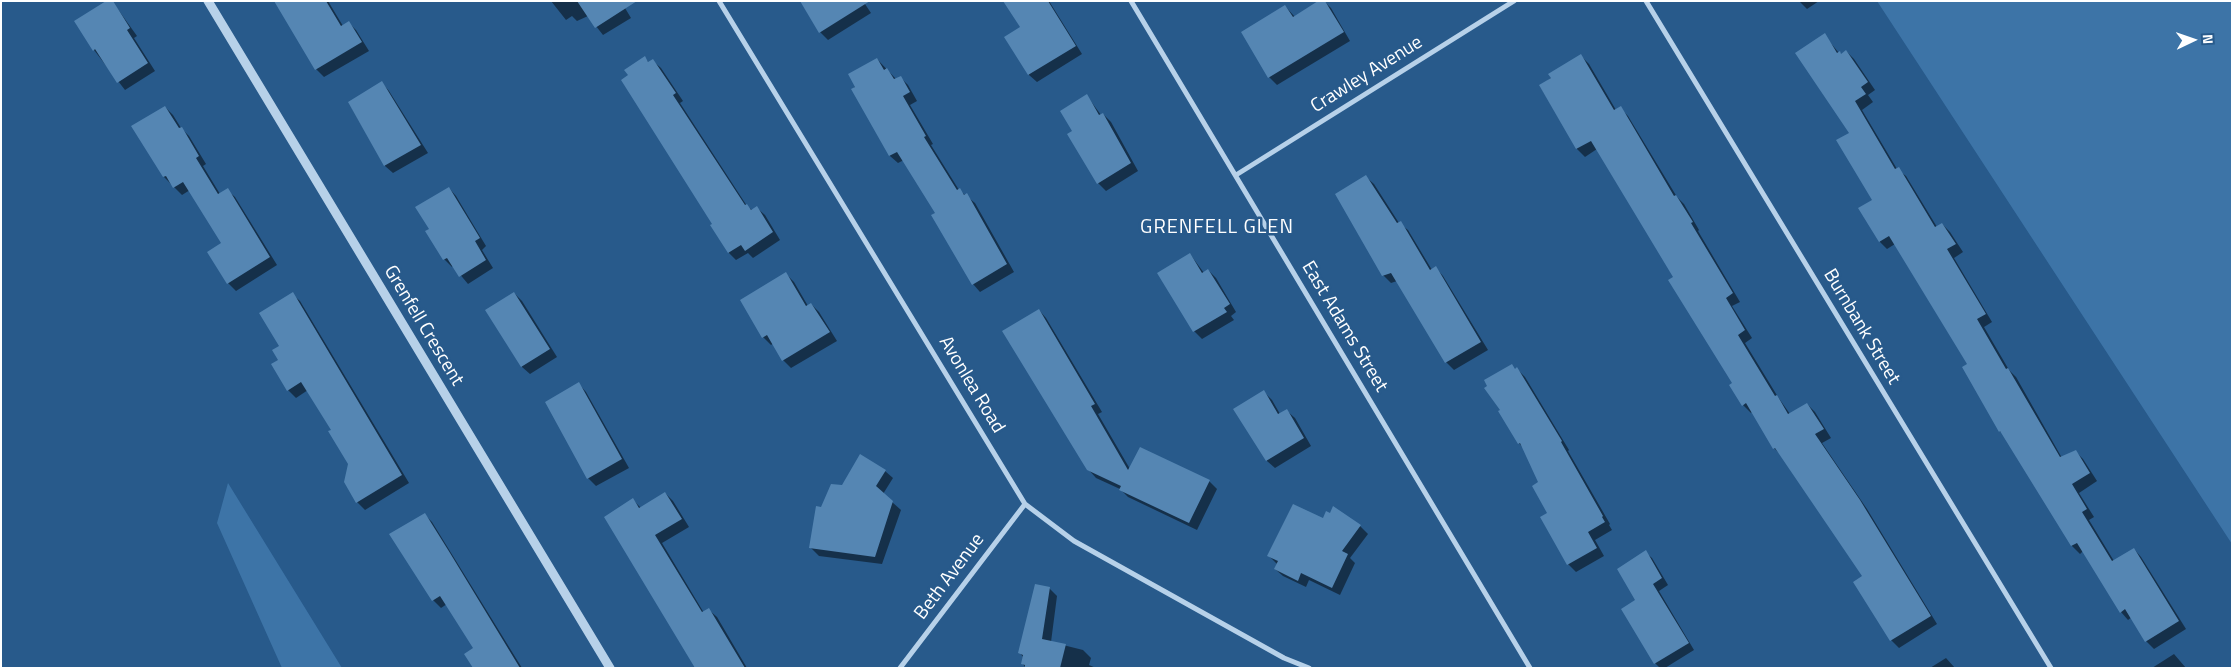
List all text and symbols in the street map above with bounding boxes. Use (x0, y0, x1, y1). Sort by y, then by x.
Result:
north arrow (2168, 15, 2218, 65)
street label: Crawley Avenue (1307, 32, 1427, 118)
text: N (2198, 34, 2219, 45)
district label: GRENFELL GLEN (1138, 216, 1296, 240)
street label: East Adams Street (1296, 258, 1392, 396)
street label: Grenfell Crescent (378, 262, 468, 390)
street label: Burnbank Street (1818, 265, 1904, 389)
street label: Avonlea Road (933, 332, 1009, 438)
street label: Beth Avenue (910, 530, 990, 624)

